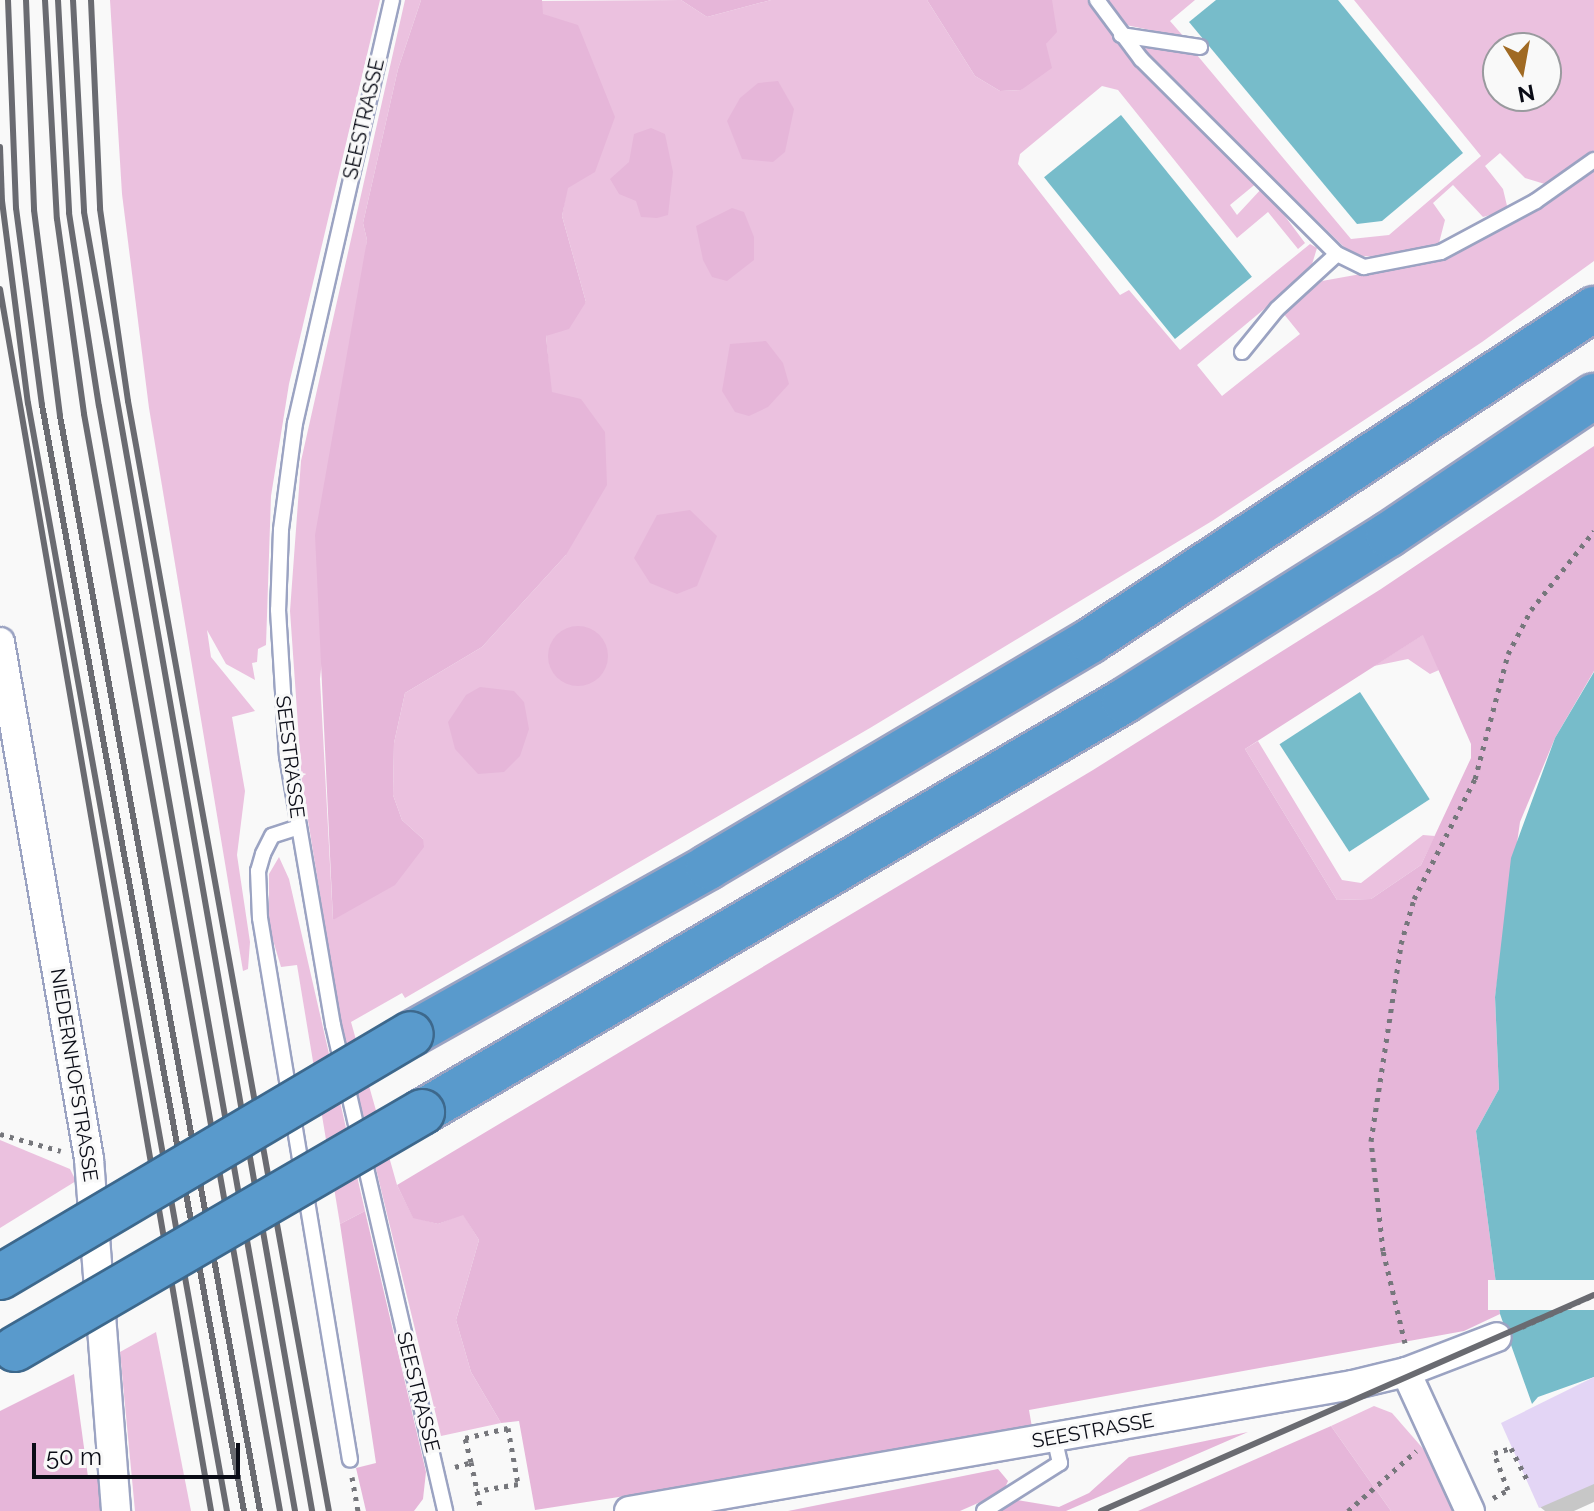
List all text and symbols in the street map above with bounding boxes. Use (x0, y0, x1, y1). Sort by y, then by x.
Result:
north arrow (1482, 32, 1562, 112)
street label: SEESTRASSE (338, 56, 390, 182)
text: N (1515, 79, 1537, 108)
street label: SEESTRASSE (271, 694, 309, 820)
street label: NIEDERNHOFSTRASSE (45, 967, 103, 1183)
street label: SEESTRASSE (391, 1329, 445, 1455)
street label: SEESTRASSE (1030, 1408, 1156, 1454)
scale bar (36, 1427, 244, 1477)
text: 50 m (46, 1442, 102, 1471)

